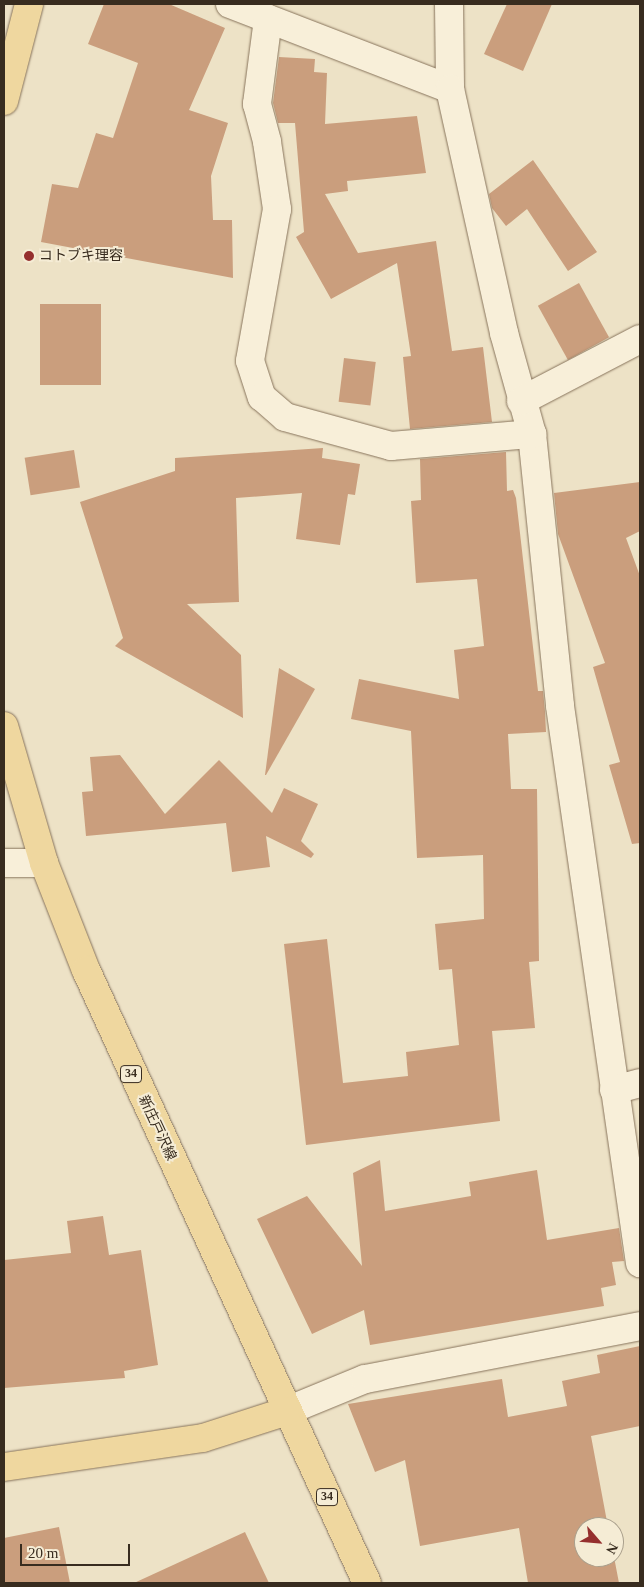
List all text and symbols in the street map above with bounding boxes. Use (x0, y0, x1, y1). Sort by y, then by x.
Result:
place label: コトブキ理容 (39, 248, 123, 264)
marker: コトブキ理容 (23, 250, 35, 262)
road number: 34 (120, 1064, 142, 1084)
street label: 新庄戸沢線 (135, 1093, 179, 1163)
road number: 34 (316, 1488, 338, 1506)
north arrow (574, 1517, 624, 1567)
scale bar (22, 1534, 132, 1566)
text: N (603, 1541, 621, 1556)
text: 20 m (28, 1545, 58, 1561)

